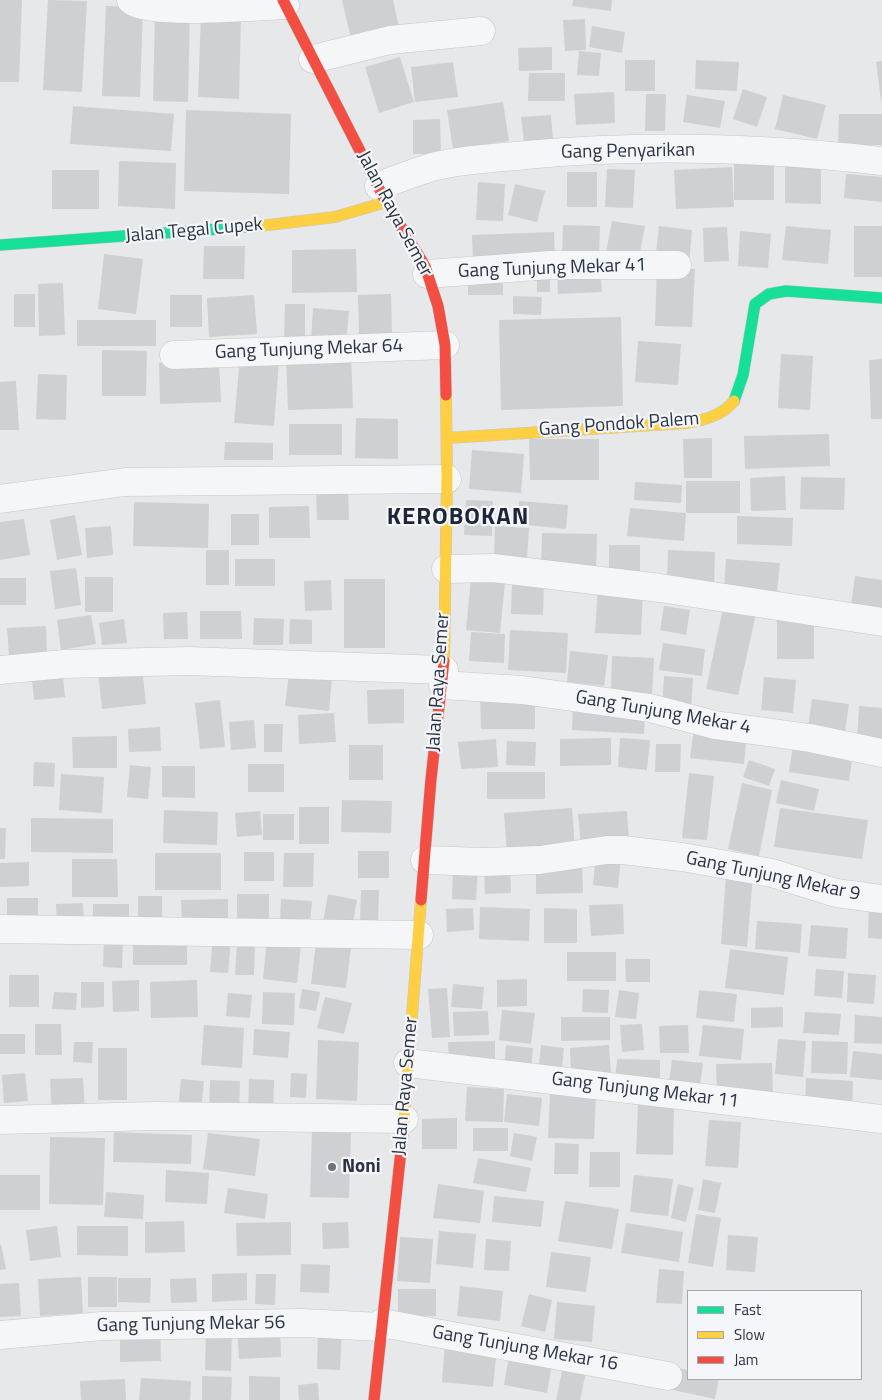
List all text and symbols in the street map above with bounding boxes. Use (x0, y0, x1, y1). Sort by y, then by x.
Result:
street label: Gang Penyarikan (561, 139, 695, 165)
street label: Jalan Raya Semer (351, 147, 437, 281)
street label: Jalan Tegal Cupek (124, 214, 264, 248)
street label: Gang Tunjung Mekar 41 (457, 254, 647, 284)
street label: Gang Tunjung Mekar 64 (214, 335, 404, 365)
street label: Gang Pondok Palem (538, 408, 700, 442)
district label: KEROBOKAN (386, 504, 530, 532)
street label: Jalan Raya Semer (423, 612, 455, 752)
street label: Gang Tunjung Mekar 4 (573, 686, 753, 740)
street label: Gang Tunjung Mekar 9 (684, 847, 862, 907)
street label: Jalan Raya Semer (389, 1016, 423, 1156)
street label: Gang Tunjung Mekar 11 (550, 1068, 740, 1114)
place label: Noni (342, 1156, 381, 1178)
marker: Noni (326, 1161, 338, 1173)
legend (687, 1290, 862, 1380)
text: Fast (734, 1298, 761, 1321)
street label: Gang Tunjung Mekar 56 (97, 1312, 285, 1338)
street label: Gang Tunjung Mekar 16 (430, 1321, 620, 1377)
text: Slow (734, 1323, 765, 1346)
text: Jam (734, 1348, 758, 1371)

